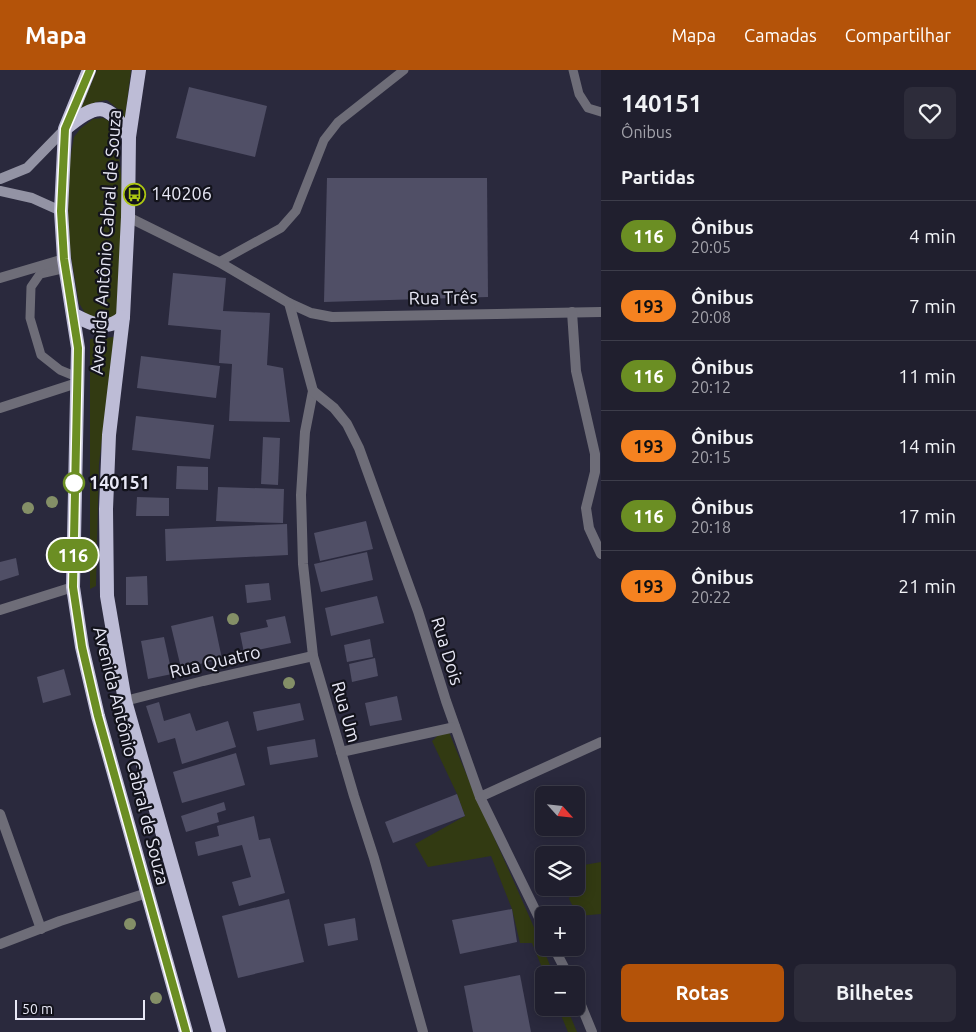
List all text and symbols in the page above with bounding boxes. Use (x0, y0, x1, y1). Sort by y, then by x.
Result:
text: Mapa (25, 22, 87, 49)
text: Mapa (671, 25, 716, 45)
text: Camadas (744, 25, 817, 45)
text: Compartilhar (845, 25, 951, 45)
button: heart (904, 87, 956, 139)
text: 140151 (621, 90, 702, 117)
street label: Avenida Antônio Cabral de Souza (86, 109, 124, 375)
text: Ônibus (621, 123, 672, 141)
text: Partidas (621, 166, 695, 188)
bus stop icon: 140206 (123, 182, 147, 206)
place label: 140206 (151, 183, 212, 203)
text: Ônibus (691, 216, 754, 238)
text: 4 min (909, 225, 956, 247)
text: 116 (633, 226, 664, 246)
text: 20:05 (691, 238, 731, 256)
street label: Rua Três (408, 286, 478, 308)
text: Ônibus (691, 286, 754, 308)
text: 7 min (909, 295, 956, 317)
text: 193 (633, 296, 664, 316)
text: 20:08 (691, 308, 731, 326)
text: Ônibus (691, 356, 754, 378)
text: 11 min (898, 365, 956, 387)
text: 116 (633, 366, 664, 386)
text: 20:12 (691, 378, 731, 396)
text: Ônibus (691, 426, 754, 448)
text: 14 min (898, 435, 956, 457)
text: 193 (633, 436, 664, 456)
text: 20:15 (691, 448, 731, 466)
marker: 140151 (63, 472, 85, 494)
place label: 140151 (89, 472, 150, 492)
text: Ônibus (691, 496, 754, 518)
text: 17 min (898, 505, 956, 527)
text: 116 (633, 506, 664, 526)
text: 20:18 (691, 518, 731, 536)
line badge: 116 (44, 539, 102, 571)
text: 116 (58, 545, 88, 565)
text: Ônibus (691, 566, 754, 588)
text: 21 min (898, 575, 956, 597)
text: 193 (633, 576, 664, 596)
text: 20:22 (691, 588, 731, 606)
street label: Rua Dois (428, 614, 468, 687)
street label: Avenida Antônio Cabral de Souza (90, 624, 174, 887)
street label: Rua Quatro (167, 641, 262, 682)
street label: Rua Um (329, 679, 365, 745)
north arrow (535, 786, 585, 836)
map controls (535, 786, 585, 1016)
button: layers (535, 846, 585, 896)
button: + (535, 906, 585, 956)
button: Rotas (621, 964, 784, 1022)
button: Bilhetes (794, 964, 956, 1022)
button: − (535, 966, 585, 1016)
scale bar (15, 997, 145, 1020)
text: 50 m (22, 1001, 53, 1017)

